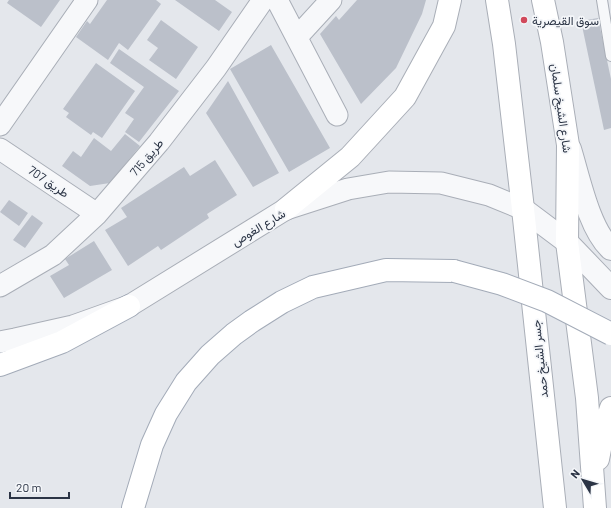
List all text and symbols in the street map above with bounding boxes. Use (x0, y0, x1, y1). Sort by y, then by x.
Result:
place label: سوق القيصرية (532, 13, 599, 29)
marker: سوق القيصرية (519, 15, 529, 25)
street label: شارع الشيخ سلمان (546, 62, 575, 154)
street label: طريق 715 (127, 136, 167, 180)
street label: طريق 707 (25, 162, 72, 201)
street label: شارع الغوص (229, 206, 289, 251)
street label: جسر الشيخ حمد (528, 319, 553, 399)
north arrow (563, 460, 603, 500)
text: N (567, 467, 582, 480)
scale bar (10, 474, 69, 500)
text: 20 m (16, 480, 42, 494)

